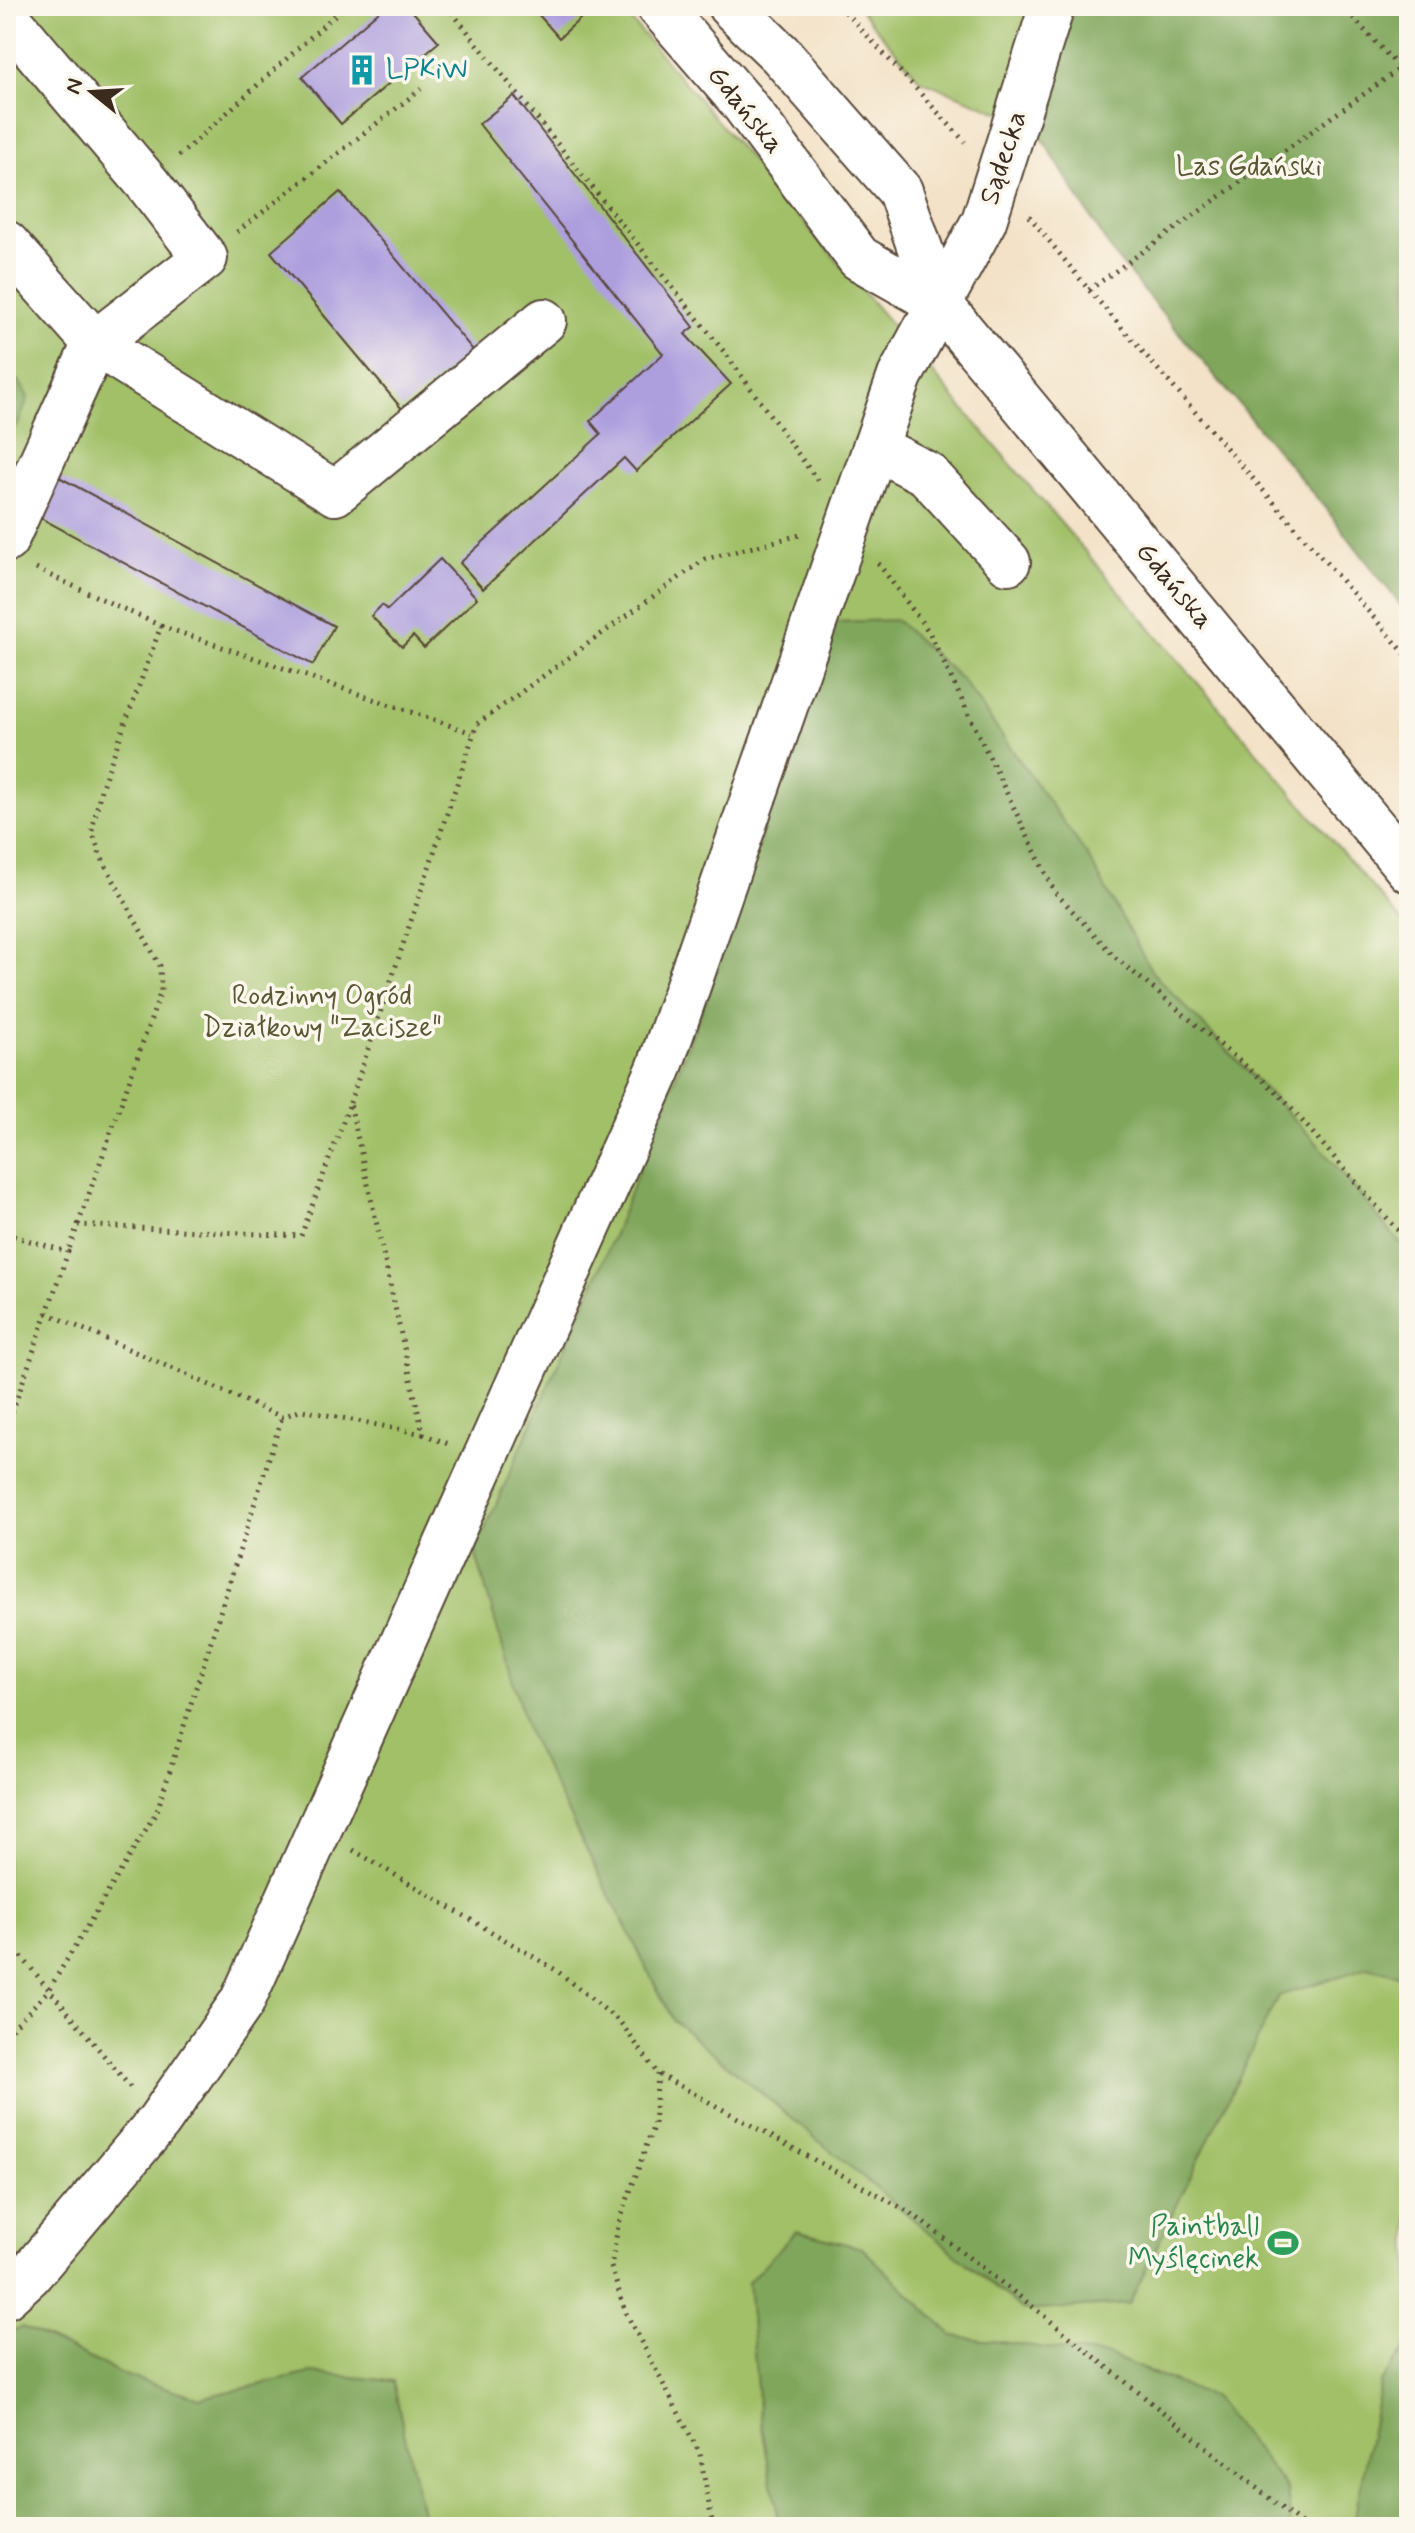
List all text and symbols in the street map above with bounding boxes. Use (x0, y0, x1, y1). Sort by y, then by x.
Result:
north arrow (52, 52, 132, 132)
place label: LPKiW (386, 52, 467, 89)
building icon: LPKiW (345, 53, 379, 87)
street label: Gdańska (698, 58, 792, 162)
text: N (59, 75, 90, 98)
street label: Sądecka (972, 106, 1036, 210)
park label: Las Gdański (1176, 149, 1322, 186)
street label: Gdańska (1127, 534, 1221, 638)
park label: Rodzinny Ogród Działkowy "Zacisze" (202, 978, 442, 1047)
place label: Paintball Myślęcinek (1128, 2209, 1259, 2278)
sports icon: Paintball Myślęcinek (1266, 2226, 1300, 2260)

